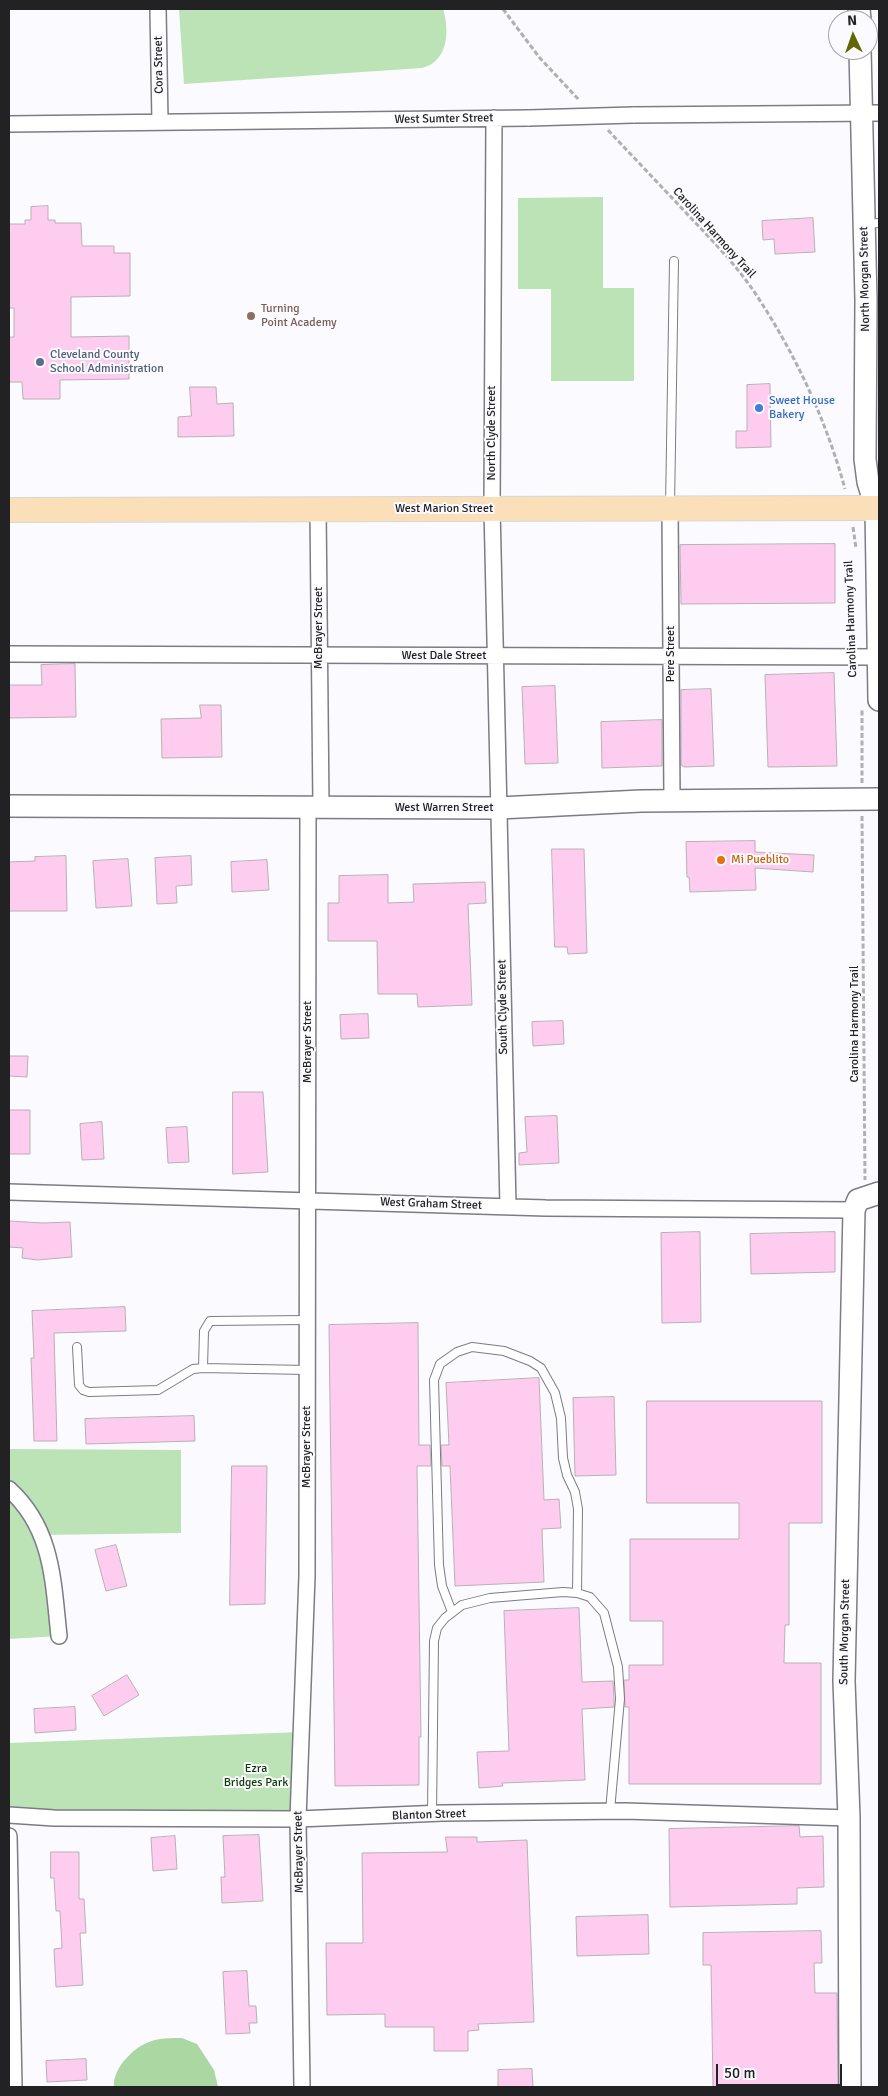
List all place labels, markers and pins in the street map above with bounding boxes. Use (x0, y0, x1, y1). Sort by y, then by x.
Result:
place label: Turning Point Academy (261, 302, 337, 330)
marker: Turning Point Academy (245, 310, 257, 322)
place label: Cleveland County School Administration (50, 348, 164, 376)
marker: Cleveland County School Administration (34, 356, 46, 368)
place label: Sweet House Bakery (769, 394, 835, 422)
marker: Sweet House Bakery (753, 402, 765, 414)
place label: Mi Pueblito (731, 853, 789, 867)
marker: Mi Pueblito (715, 854, 727, 866)

